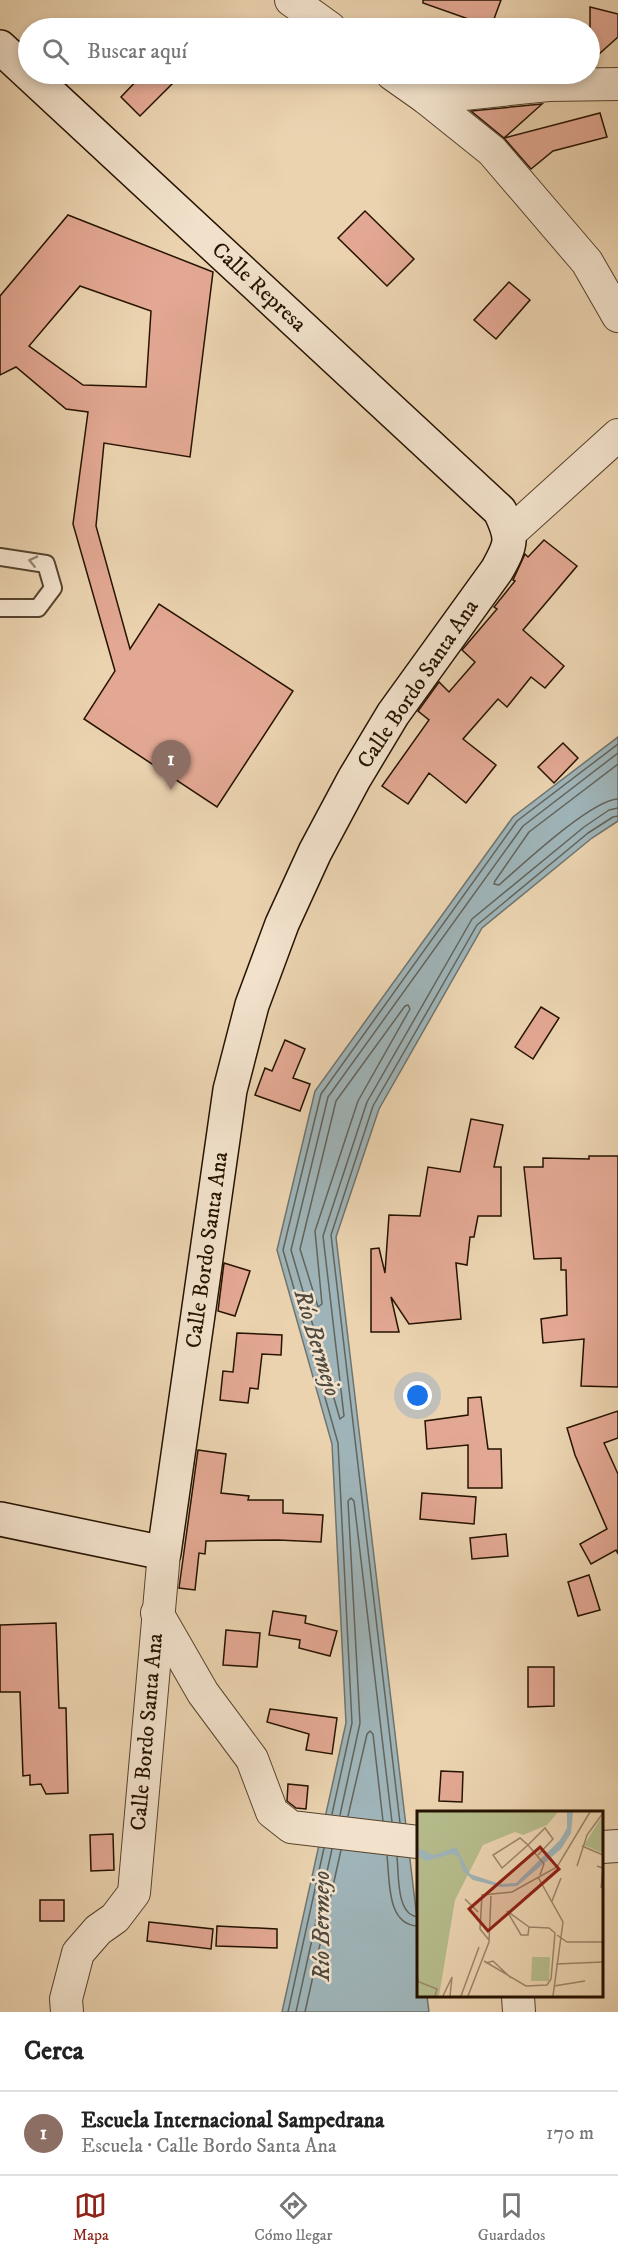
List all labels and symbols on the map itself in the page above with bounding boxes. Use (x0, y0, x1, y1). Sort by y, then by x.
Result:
street label: Calle Represa (206, 236, 312, 338)
one-way arrow (29, 555, 39, 568)
street label: Calle Bordo Santa Ana (351, 594, 485, 774)
pin: 1 (152, 740, 190, 790)
street label: Calle Bordo Santa Ana (180, 1149, 234, 1350)
water label: Río Bermejo (286, 1285, 348, 1400)
your location (403, 1381, 432, 1410)
street label: Calle Bordo Santa Ana (125, 1631, 169, 1832)
inset map (417, 1811, 603, 1997)
water label: Río Bermejo (307, 1871, 337, 1982)

